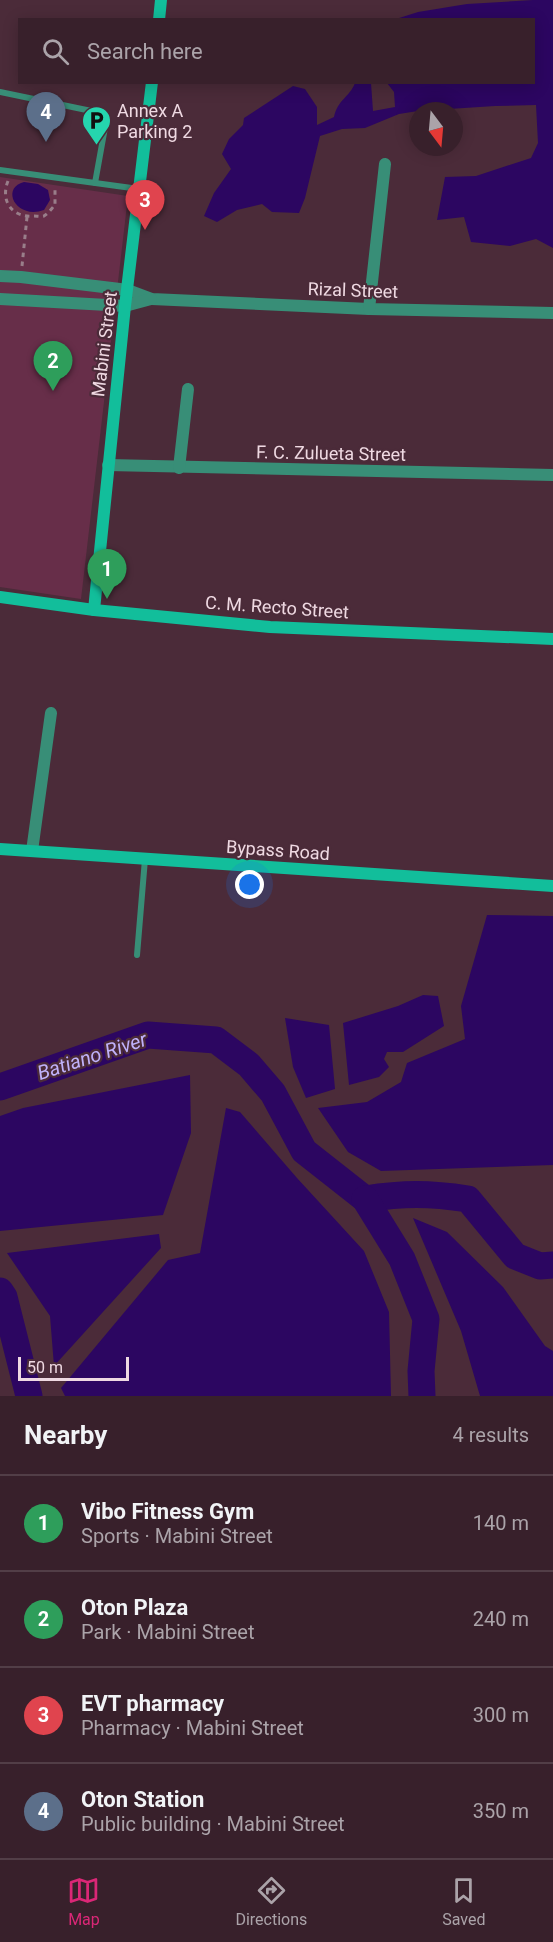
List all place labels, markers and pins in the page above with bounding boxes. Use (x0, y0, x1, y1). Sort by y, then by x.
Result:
pin: 4 (26, 92, 66, 142)
place label: Annex A Parking 2 (117, 100, 192, 142)
parking icon: Annex A Parking 2 (80, 104, 112, 146)
pin: 3 (126, 180, 164, 230)
pin: 2 (34, 342, 72, 391)
pin: 1 (88, 550, 126, 599)

